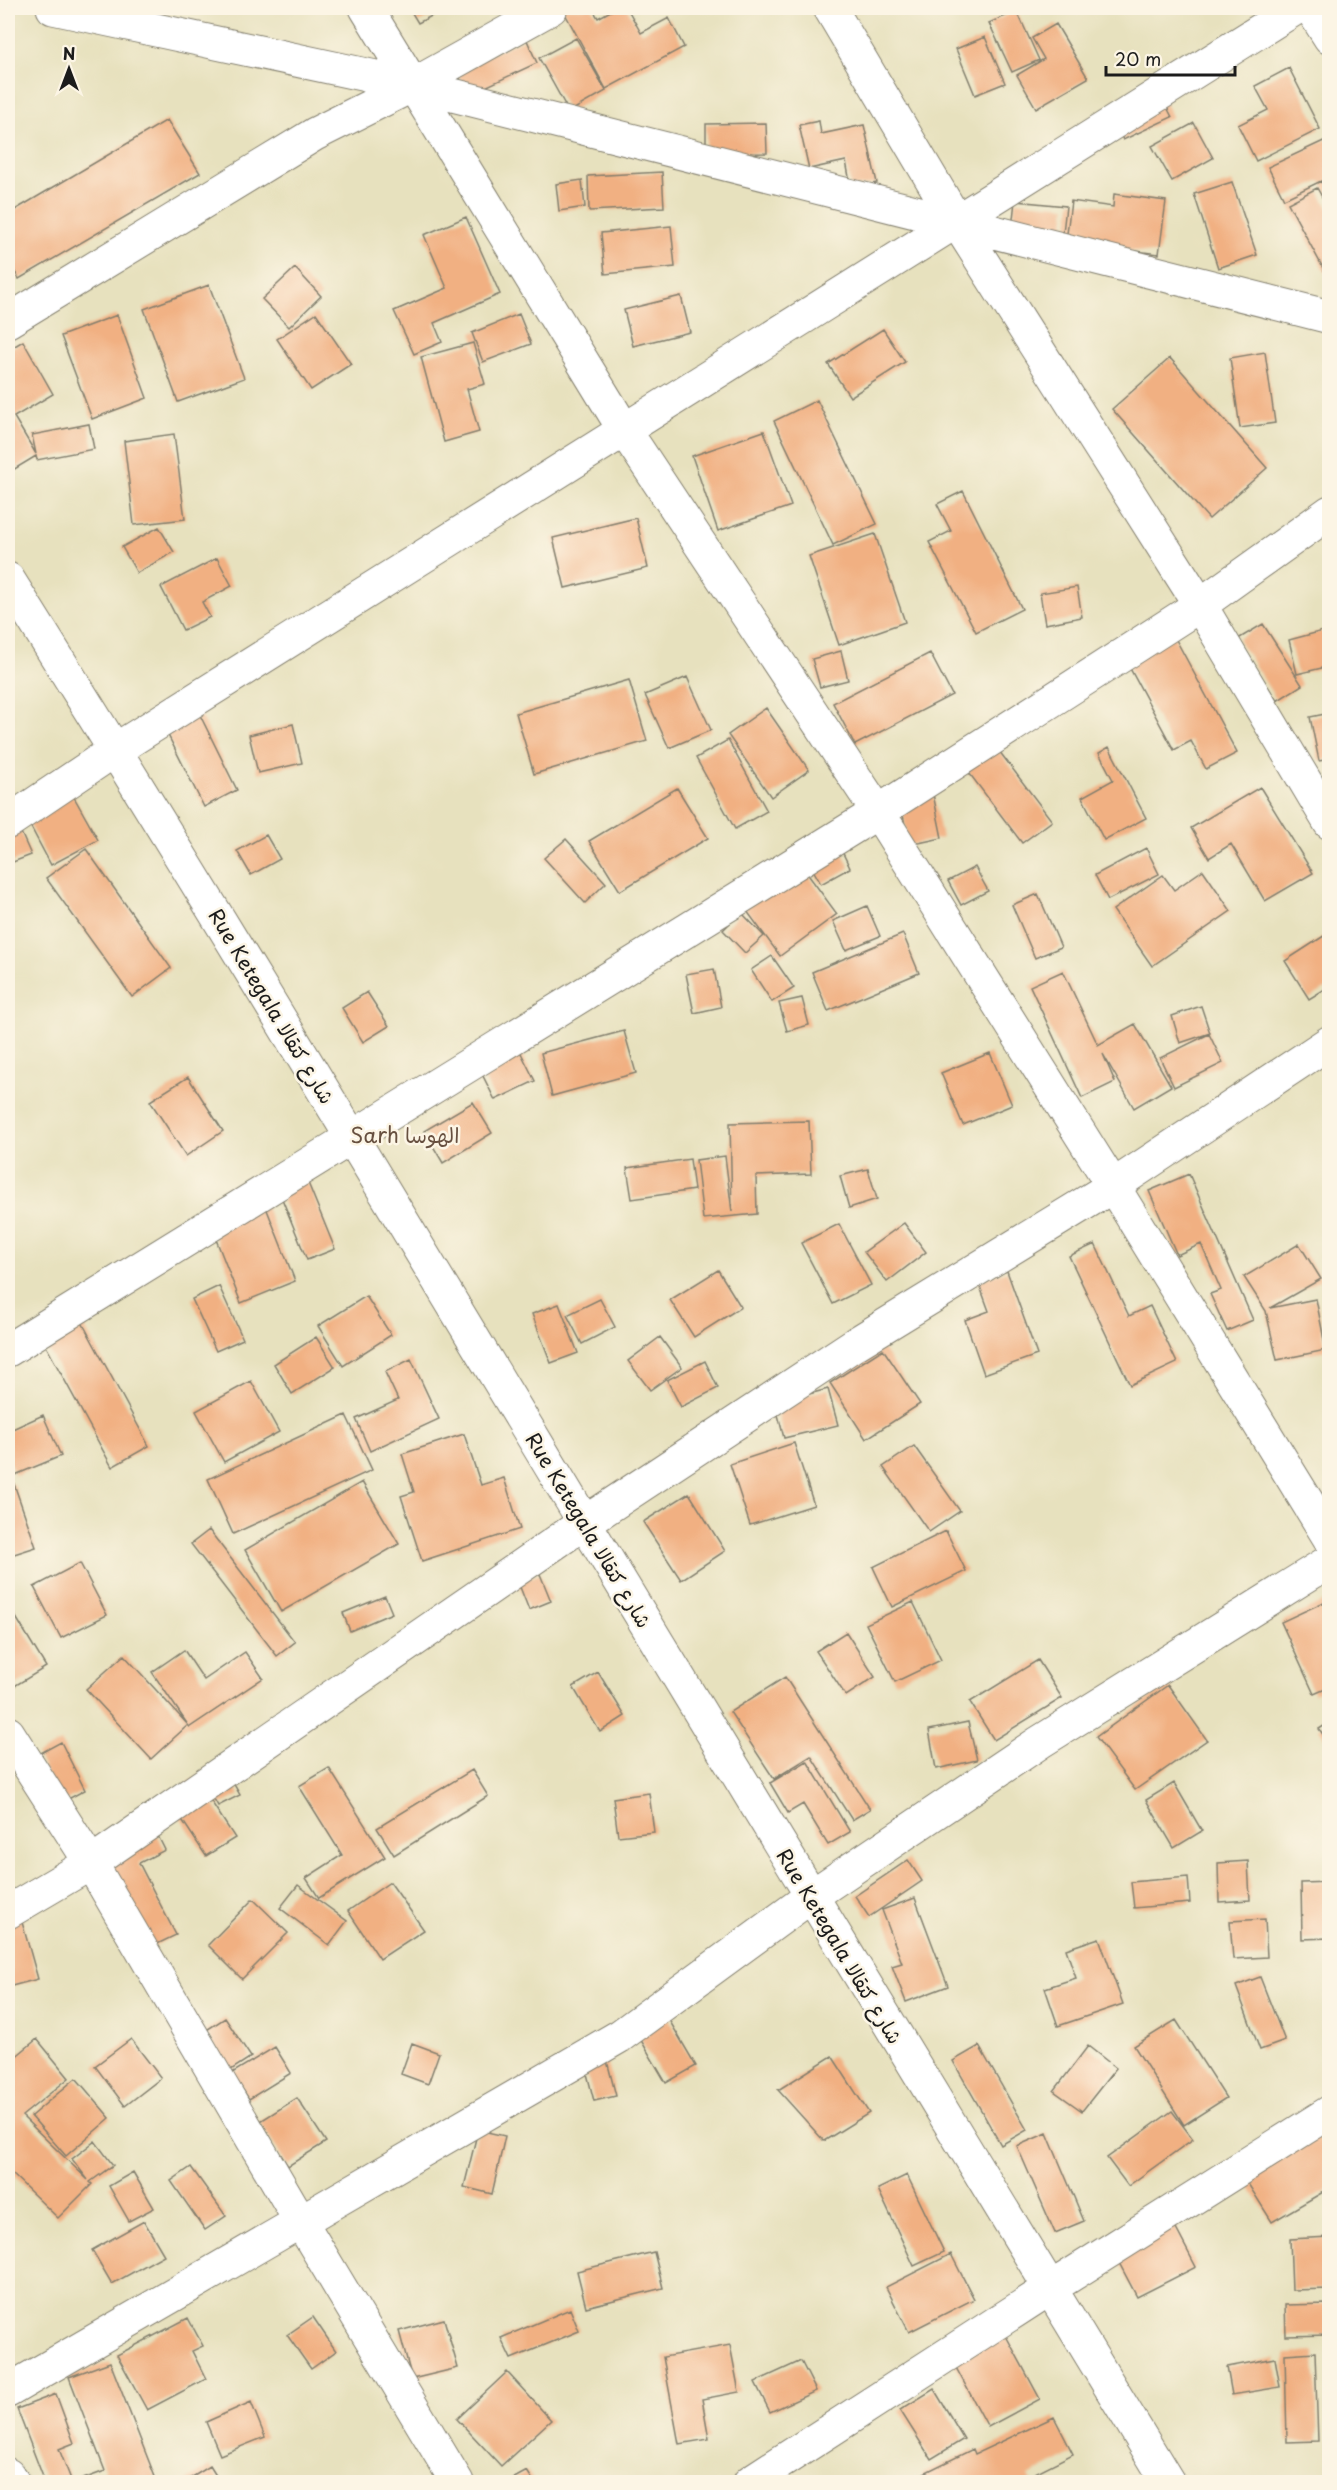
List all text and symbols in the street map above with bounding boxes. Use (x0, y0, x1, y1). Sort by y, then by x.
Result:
north arrow (39, 39, 99, 99)
scale bar (1106, 39, 1235, 77)
text: N (63, 41, 75, 65)
text: 20 m (1115, 45, 1161, 72)
street label: Rue Ketegala شارع كتقالا (202, 903, 342, 1109)
district label: Sarh الهوسا (351, 1118, 459, 1150)
street label: Rue Ketegala شارع كتقالا (519, 1427, 659, 1633)
street label: Rue Ketegala شارع كتقالا (770, 1843, 910, 2049)

